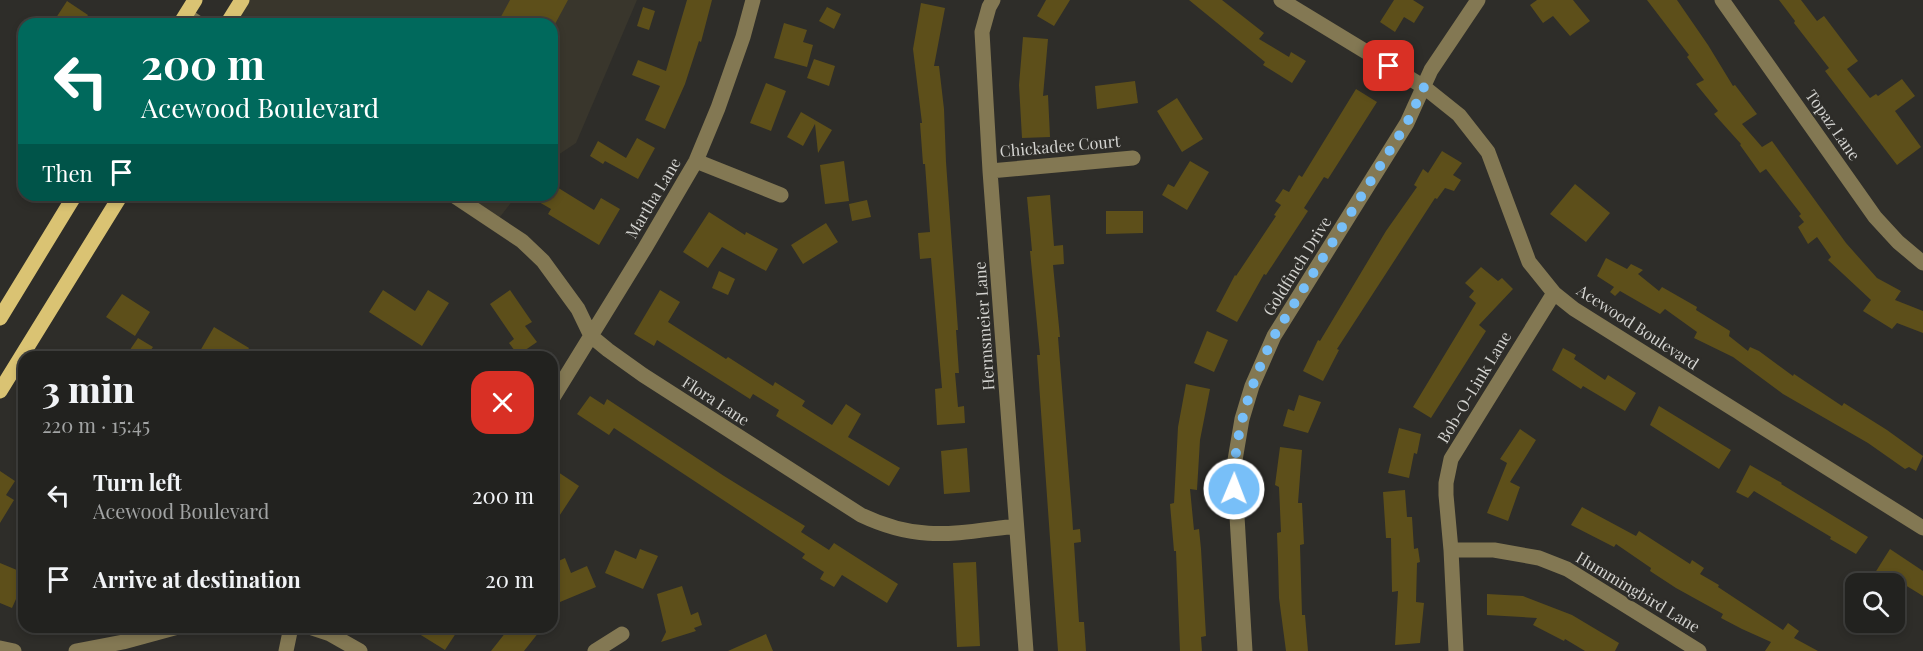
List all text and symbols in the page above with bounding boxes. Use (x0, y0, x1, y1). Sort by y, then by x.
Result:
text: 200 m (141, 35, 265, 91)
pin (1363, 40, 1414, 91)
icon: left (42, 42, 120, 120)
icon: arrive (1372, 49, 1405, 82)
street label: Topaz Lane (1801, 85, 1866, 164)
text: Acewood Boulevard (141, 89, 379, 125)
street label: Chickadee Court (999, 130, 1121, 161)
street label: Martha Lane (620, 153, 685, 242)
icon: arrive (105, 156, 138, 189)
text: Then (42, 158, 93, 188)
street label: Goldfinch Drive (1258, 212, 1336, 319)
street label: Hermsmeier Lane (969, 261, 998, 391)
street label: Acewood Boulevard (1573, 279, 1703, 374)
street label: Bob-O-Link Lane (1432, 327, 1515, 447)
text: 3 min (42, 364, 135, 412)
button: close (471, 371, 534, 434)
street label: Flora Lane (679, 371, 754, 430)
text: 220 m · 15:45 (42, 411, 150, 438)
position arrow (1202, 457, 1266, 521)
text: Turn left (93, 467, 182, 497)
icon: left (42, 479, 75, 512)
text: 200 m (472, 480, 534, 510)
text: Acewood Boulevard (93, 497, 269, 524)
street label: Hummingbird Lane (1572, 546, 1704, 637)
icon: arrive (42, 563, 75, 596)
text: Arrive at destination (93, 564, 301, 594)
text: 20 m (485, 564, 534, 594)
map controls (1845, 573, 1905, 633)
button: search (1845, 573, 1905, 633)

